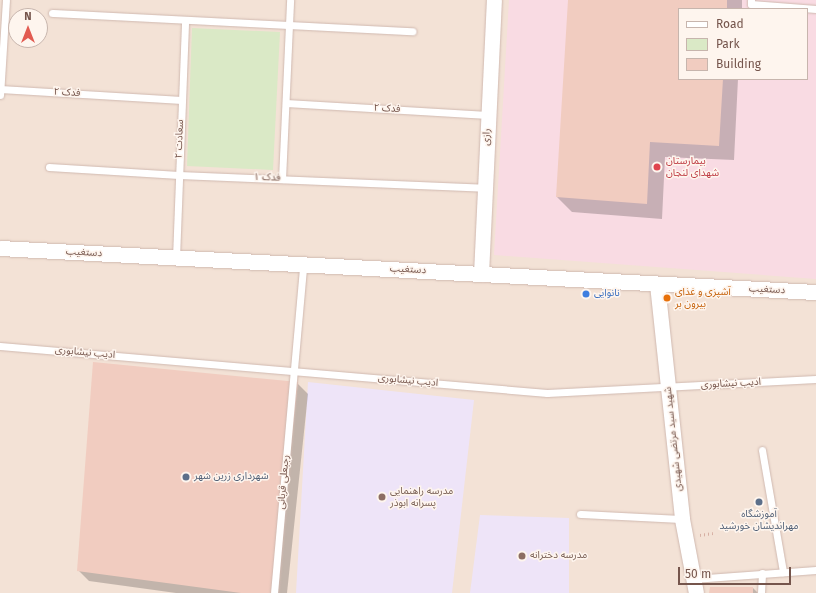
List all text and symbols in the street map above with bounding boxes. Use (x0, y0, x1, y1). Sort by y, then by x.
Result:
north arrow (8, 8, 48, 48)
legend (678, 8, 808, 80)
text: N (24, 10, 32, 23)
text: Road (716, 17, 744, 31)
text: Park (716, 37, 740, 51)
text: Building (716, 57, 761, 71)
street label: فدک ۲ (53, 86, 81, 100)
street label: فدک ۲ (373, 102, 401, 116)
street label: سعادت ۲ (173, 119, 187, 159)
street label: رازی (481, 128, 493, 146)
place label: بیمارستان شهدای لنجان (666, 155, 719, 178)
marker: بیمارستان شهدای لنجان (651, 161, 663, 173)
street label: فدک ۱ (253, 172, 281, 184)
street label: دستغیب (66, 246, 102, 260)
street label: دستغیب (390, 263, 426, 277)
street label: دستغیب (749, 283, 785, 297)
place label: آشپزی و غذای بیرون بر (675, 286, 731, 310)
place label: نانوایی (594, 288, 620, 300)
marker: نانوایی (581, 289, 591, 299)
marker: آشپزی و غذای بیرون بر (662, 293, 672, 303)
street label: ادیب نیشابوری (54, 344, 116, 362)
street label: ادیب نیشابوری (377, 372, 439, 390)
street label: ادیب نیشابوری (701, 376, 761, 392)
street label: شهید سید مرتضی شهیدی (663, 386, 685, 492)
street label: رجبعلی قربانی (276, 454, 292, 510)
place label: شهرداری زرین شهر (194, 471, 268, 483)
marker: شهرداری زرین شهر (181, 472, 191, 482)
place label: مدرسه راهنمایی پسرانه ابوذر (390, 485, 453, 508)
marker: مدرسه راهنمایی پسرانه ابوذر (377, 492, 387, 502)
marker: آموزشگاه مهراندیشان خورشید (754, 497, 764, 507)
place label: آموزشگاه مهراندیشان خورشید (719, 508, 799, 532)
place label: مدرسه دخترانه (530, 550, 587, 562)
marker: مدرسه دخترانه (517, 551, 527, 561)
scale bar (680, 559, 793, 585)
text: 50 m (685, 567, 711, 581)

